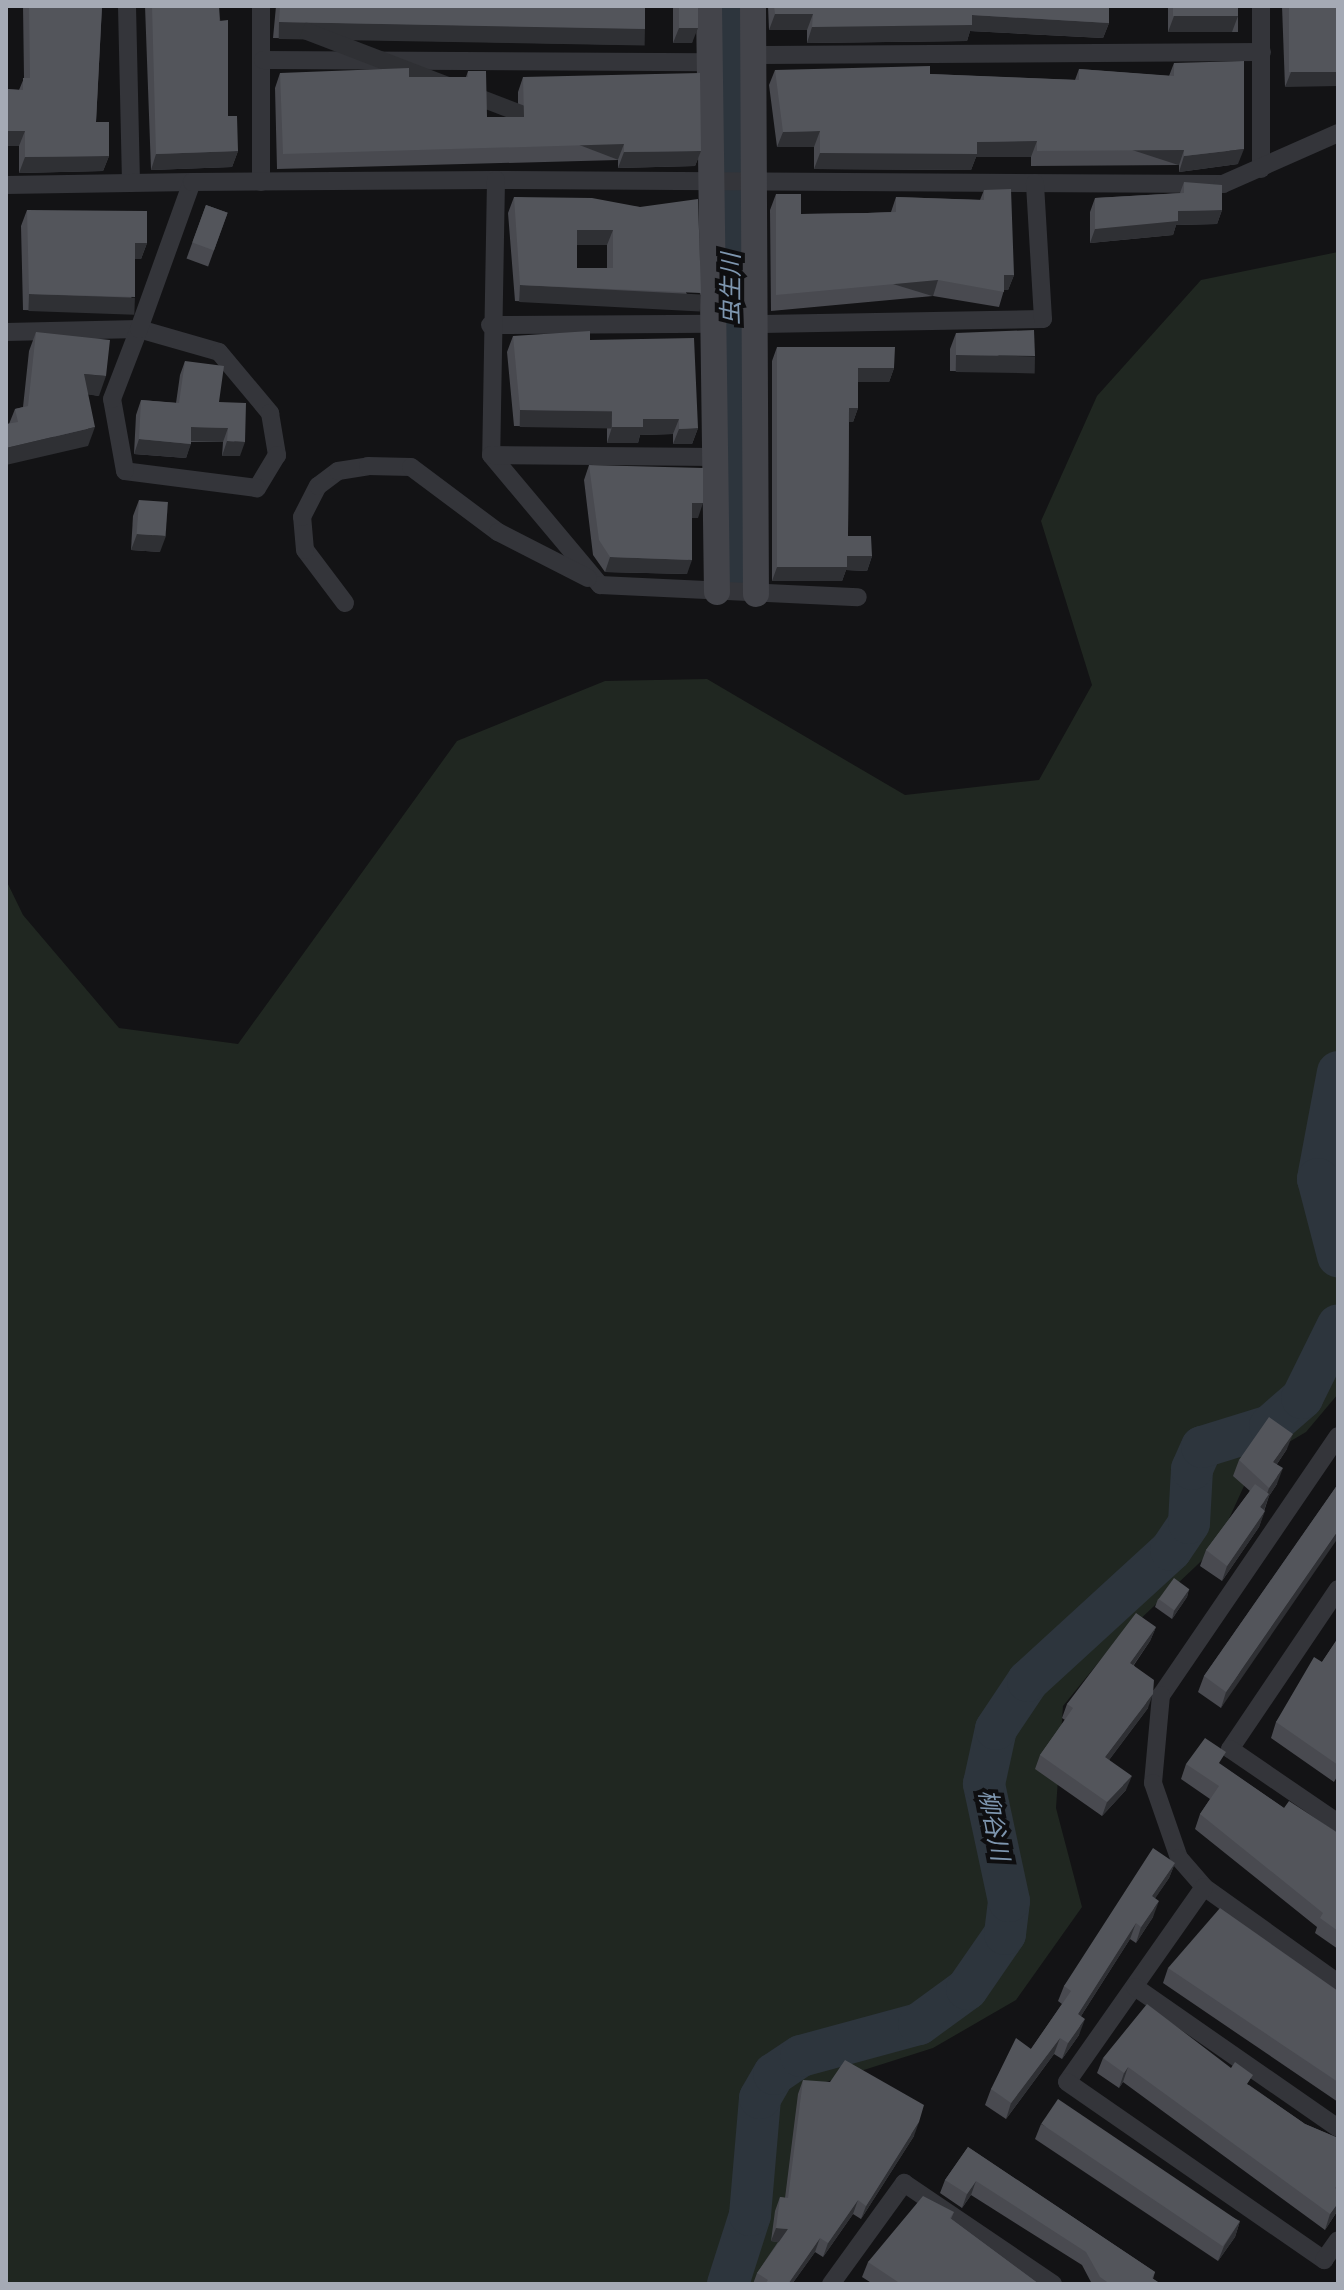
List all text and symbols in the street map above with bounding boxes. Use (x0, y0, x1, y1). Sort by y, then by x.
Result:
water label: 虫生川 (717, 253, 745, 325)
water label: 柳谷川 (973, 1787, 1015, 1863)

